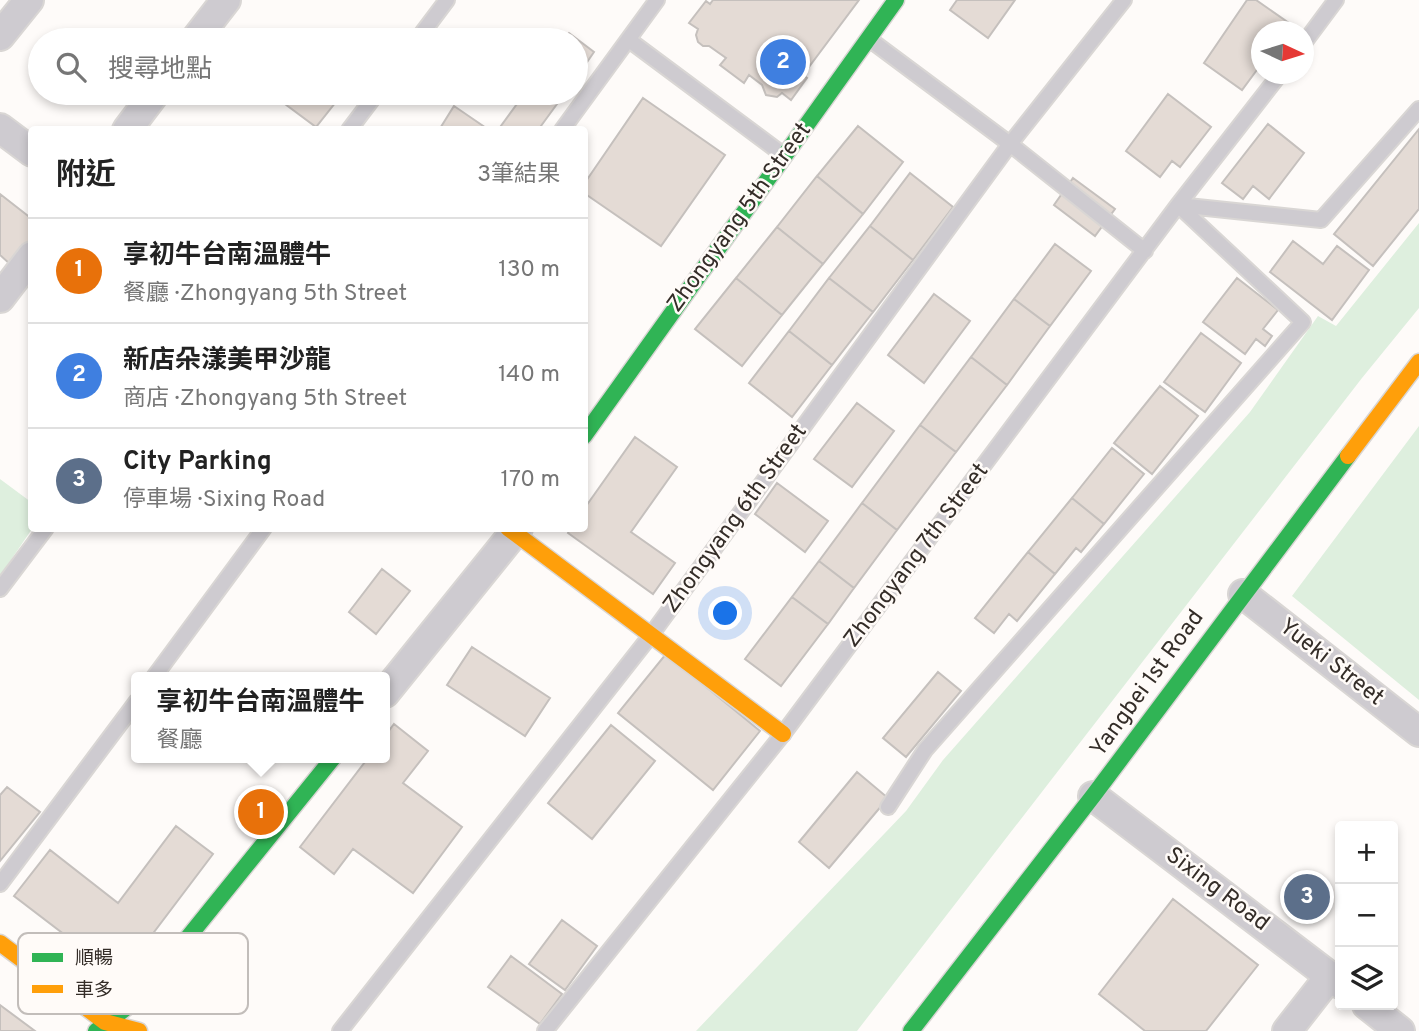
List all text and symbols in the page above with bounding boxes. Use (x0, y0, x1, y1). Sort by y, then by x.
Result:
north arrow (1251, 21, 1314, 84)
search box (28, 28, 588, 105)
pin: 2 (760, 36, 806, 88)
icon: search (52, 48, 90, 86)
text: 搜尋地點 (108, 54, 212, 87)
street label: Zhongyang 5th Street (661, 117, 819, 319)
text: 附近 (56, 158, 116, 195)
text: 3筆結果 (477, 161, 560, 190)
text: 享初牛台南溫體牛 (123, 240, 331, 273)
text: 1 (74, 256, 84, 285)
text: 130 m (498, 256, 560, 285)
text: 餐廳 · Zhongyang 5th Street (123, 280, 407, 309)
text: 新店朵漾美甲沙龍 (123, 345, 331, 378)
text: 2 (72, 361, 86, 390)
text: 140 m (498, 361, 560, 390)
text: 商店 · Zhongyang 5th Street (123, 385, 407, 414)
street label: Zhongyang 6th Street (658, 419, 814, 619)
text: City Parking (123, 446, 272, 479)
street label: Zhongyang 7th Street (838, 458, 996, 654)
text: 3 (72, 466, 86, 495)
text: 170 m (501, 466, 560, 495)
text: 停車場 · Sixing Road (123, 486, 325, 515)
your location (708, 596, 742, 630)
street label: Yangbei 1st Road (1085, 605, 1211, 763)
street label: Yueki Street (1273, 613, 1389, 713)
popup (131, 672, 390, 763)
text: 享初牛台南溫體牛 (156, 687, 365, 720)
text: 餐廳 (156, 727, 202, 756)
pin: 1 (238, 786, 284, 838)
map controls (1335, 821, 1398, 1010)
button: + (1335, 821, 1398, 884)
street label: Sixing Road (1159, 842, 1275, 938)
pin: 3 (1284, 871, 1330, 923)
button: − (1335, 884, 1398, 947)
legend (18, 933, 248, 1014)
text: 順暢 (75, 947, 113, 971)
button: layers (1335, 947, 1398, 1010)
text: 車多 (75, 979, 113, 1003)

